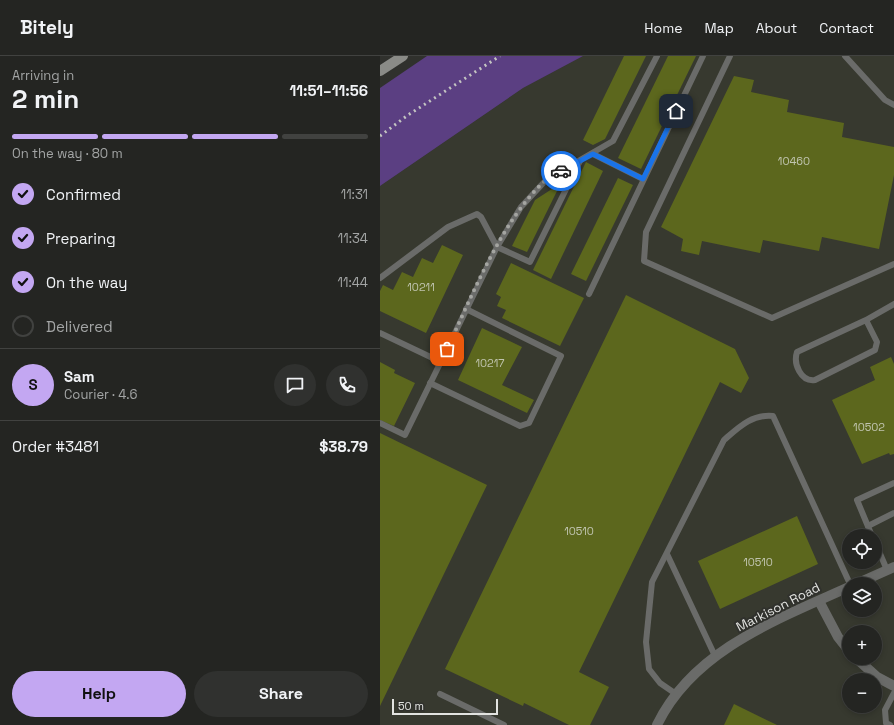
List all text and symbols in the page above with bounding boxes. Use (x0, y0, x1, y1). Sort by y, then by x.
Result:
text: Bitely (20, 15, 74, 40)
text: Home (644, 19, 682, 37)
text: Map (704, 19, 734, 37)
text: About (756, 19, 797, 37)
text: Contact (819, 19, 874, 37)
text: Arriving in (12, 67, 74, 84)
text: 11:51–11:56 (289, 81, 368, 100)
text: 2 min (12, 82, 79, 116)
pin (659, 94, 693, 128)
icon: home (665, 100, 687, 122)
text: On the way · 80 m (12, 145, 123, 162)
courier (541, 151, 581, 191)
house number: 10460 (778, 154, 810, 168)
icon: car (550, 160, 572, 182)
icon: check (12, 183, 34, 205)
text: Confirmed (46, 185, 121, 204)
text: 11:31 (341, 186, 368, 203)
icon: check (12, 227, 34, 249)
text: Preparing (46, 229, 116, 248)
text: 11:34 (338, 230, 368, 247)
icon: check (12, 271, 34, 293)
text: On the way (46, 273, 127, 292)
text: 11:44 (338, 274, 368, 291)
house number: 10211 (407, 280, 435, 294)
text: Delivered (46, 317, 113, 336)
pin (430, 332, 464, 366)
icon: bag (436, 338, 458, 360)
house number: 10217 (475, 356, 505, 370)
button: chat (274, 364, 316, 406)
button: phone (326, 364, 368, 406)
text: Sam (64, 367, 95, 386)
text: S (28, 375, 38, 394)
text: Courier · 4.6 (64, 386, 137, 403)
house number: 10502 (853, 420, 885, 434)
text: Order #3481 (12, 437, 99, 456)
text: $38.79 (319, 437, 368, 456)
house number: 10510 (564, 524, 594, 538)
map controls (842, 529, 882, 713)
button: locate (842, 529, 882, 569)
house number: 10510 (743, 555, 773, 569)
button: layers (842, 577, 882, 617)
street label: Markison Road (733, 579, 823, 635)
button: + (842, 625, 882, 665)
button: Help (12, 671, 186, 717)
button: Share (194, 671, 368, 717)
button: − (842, 673, 882, 713)
scale bar (392, 697, 498, 716)
text: 50 m (398, 699, 424, 713)

